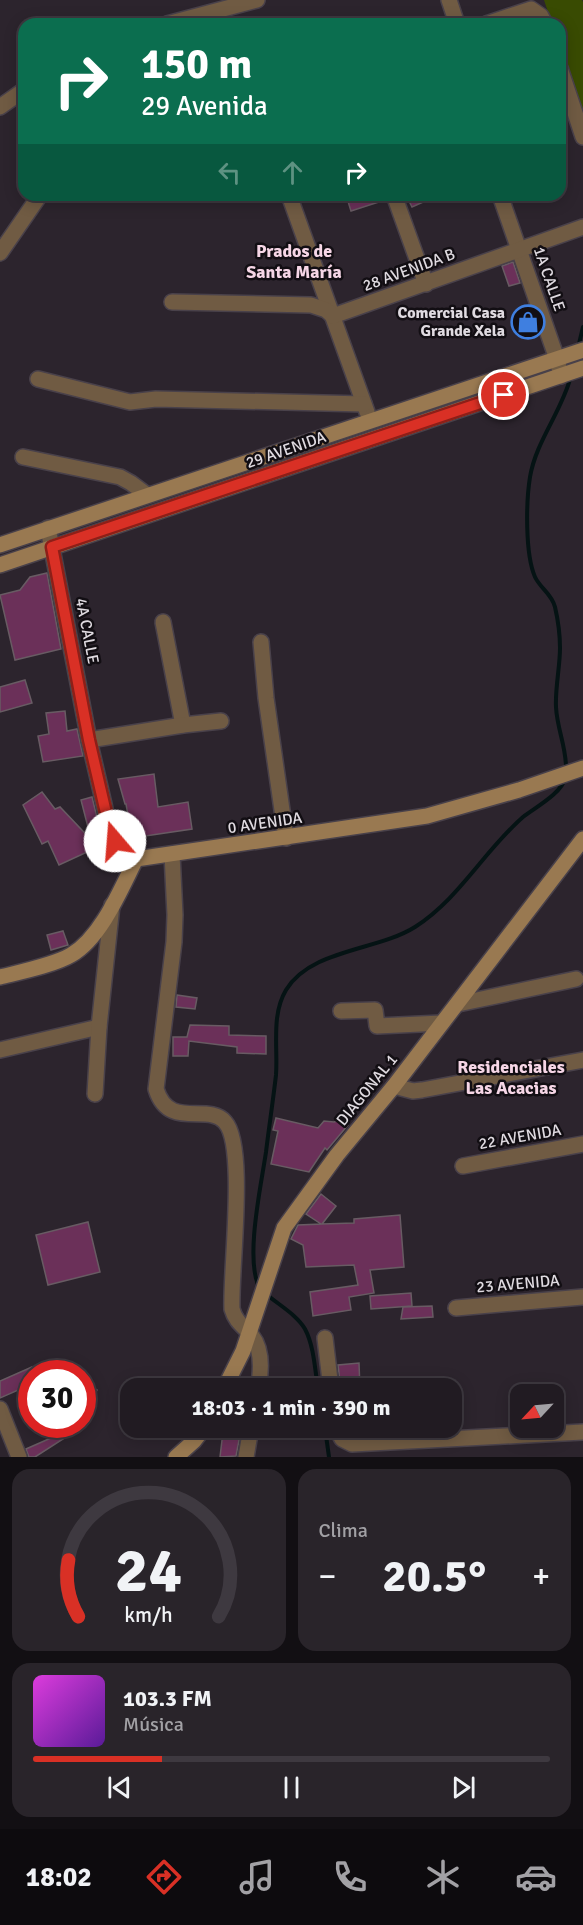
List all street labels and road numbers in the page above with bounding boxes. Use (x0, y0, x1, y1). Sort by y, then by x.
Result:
street label: 28 AVENIDA B (360, 244, 458, 296)
street label: 1A CALLE (529, 244, 569, 314)
street label: 29 AVENIDA (243, 427, 329, 473)
street label: 4A CALLE (71, 596, 103, 666)
street label: 0 AVENIDA (227, 808, 304, 838)
street label: DIAGONAL 1 (332, 1050, 402, 1130)
street label: 22 AVENIDA (477, 1120, 563, 1154)
street label: 23 AVENIDA (476, 1270, 561, 1298)

